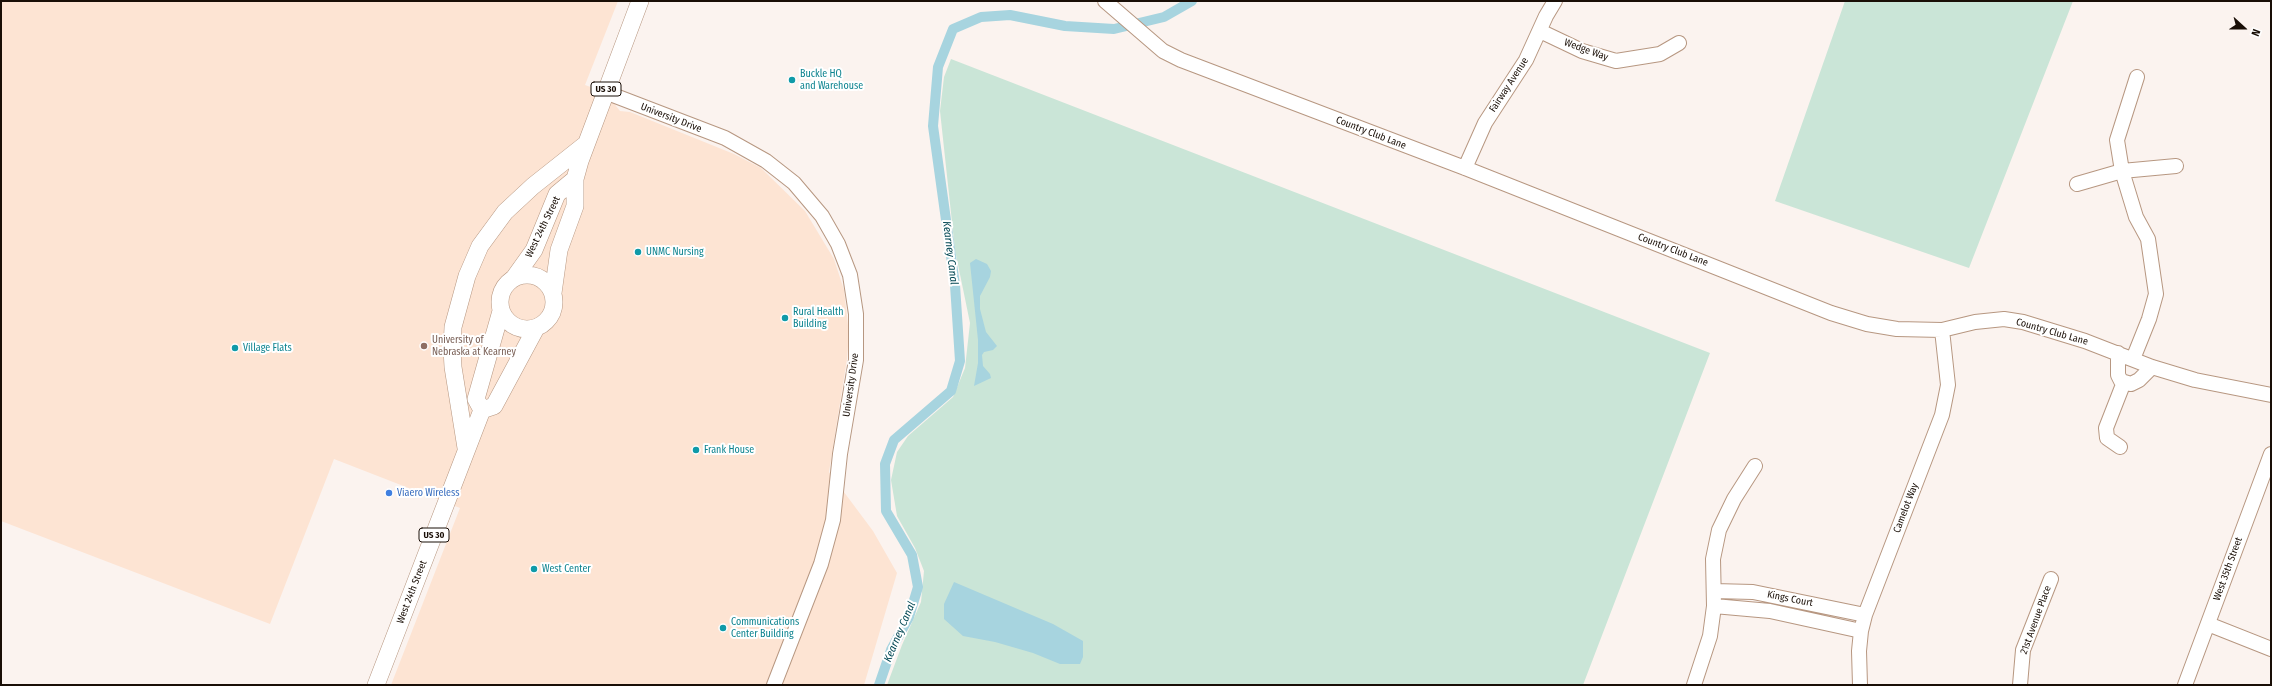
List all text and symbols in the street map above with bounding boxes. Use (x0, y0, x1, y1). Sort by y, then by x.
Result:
north arrow (2224, 8, 2264, 48)
text: N (2248, 27, 2263, 38)
street label: Wedge Way (1562, 37, 1610, 63)
street label: Fairway Avenue (1487, 55, 1531, 115)
place label: Buckle HQ and Warehouse (800, 68, 863, 92)
marker: Buckle HQ and Warehouse (787, 75, 797, 85)
road number: US 30 (591, 82, 621, 96)
street label: University Drive (639, 101, 703, 135)
street label: Country Club Lane (1334, 114, 1408, 152)
street label: West 24th Street (523, 194, 563, 260)
water label: Kearney Canal (940, 220, 960, 286)
street label: Country Club Lane (1636, 231, 1710, 269)
place label: UNMC Nursing (646, 246, 704, 258)
marker: UNMC Nursing (633, 247, 643, 257)
place label: Rural Health Building (793, 306, 844, 330)
marker: Rural Health Building (780, 313, 790, 323)
street label: Country Club Lane (2015, 316, 2089, 348)
place label: University of Nebraska at Kearney (432, 334, 516, 358)
marker: University of Nebraska at Kearney (419, 341, 429, 351)
place label: Village Flats (243, 342, 292, 354)
marker: Village Flats (230, 343, 240, 353)
street label: University Drive (841, 352, 861, 418)
place label: Frank House (704, 444, 754, 456)
marker: Frank House (691, 445, 701, 455)
street label: Camelot Way (1891, 481, 1921, 535)
place label: Viaero Wireless (397, 487, 459, 499)
marker: Viaero Wireless (384, 488, 394, 498)
road number: US 30 (419, 528, 449, 542)
street label: West 35th Street (2211, 536, 2245, 602)
street label: West 24th Street (394, 559, 430, 625)
place label: West Center (542, 563, 591, 575)
marker: West Center (529, 564, 539, 574)
street label: 21st Avenue Place (2018, 584, 2054, 656)
street label: Kings Court (1766, 589, 1814, 609)
water label: Kearney Canal (881, 600, 919, 664)
place label: Communications Center Building (731, 616, 799, 640)
marker: Communications Center Building (718, 623, 728, 633)

